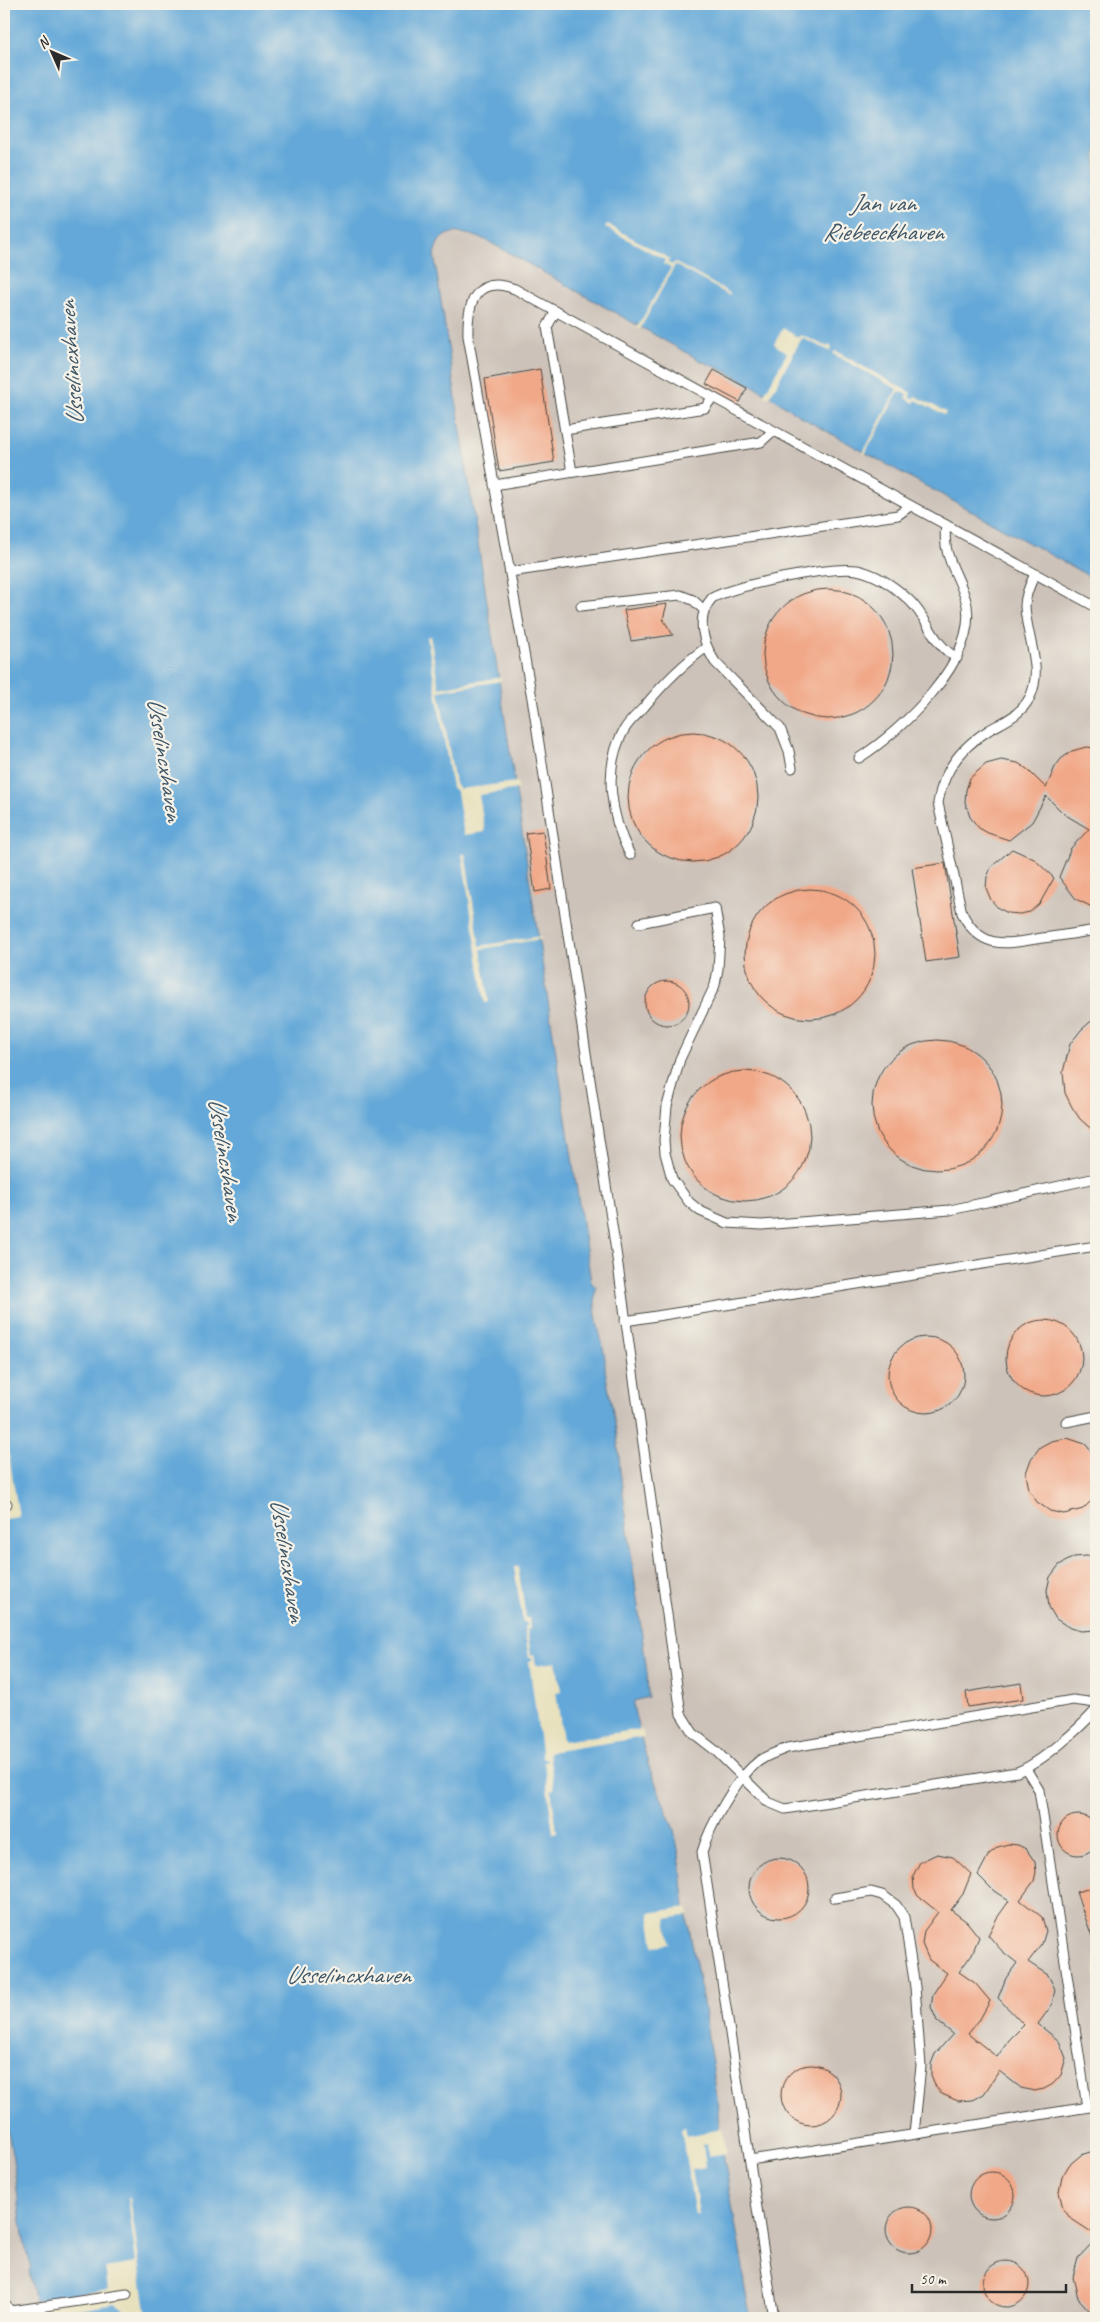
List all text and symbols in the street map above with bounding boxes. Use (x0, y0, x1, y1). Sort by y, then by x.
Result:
north arrow (28, 28, 78, 78)
text: N (34, 32, 54, 52)
water label: Jan van Riebeeckhaven (823, 187, 946, 248)
water label: Usselincxhaven (51, 297, 91, 426)
water label: Usselincxhaven (139, 695, 191, 826)
water label: Usselincxhaven (200, 1095, 252, 1226)
water label: Usselincxhaven (262, 1496, 314, 1627)
water label: Usselincxhaven (286, 1959, 413, 1991)
scale bar (912, 2262, 1066, 2294)
text: 50 m (920, 2270, 947, 2289)

